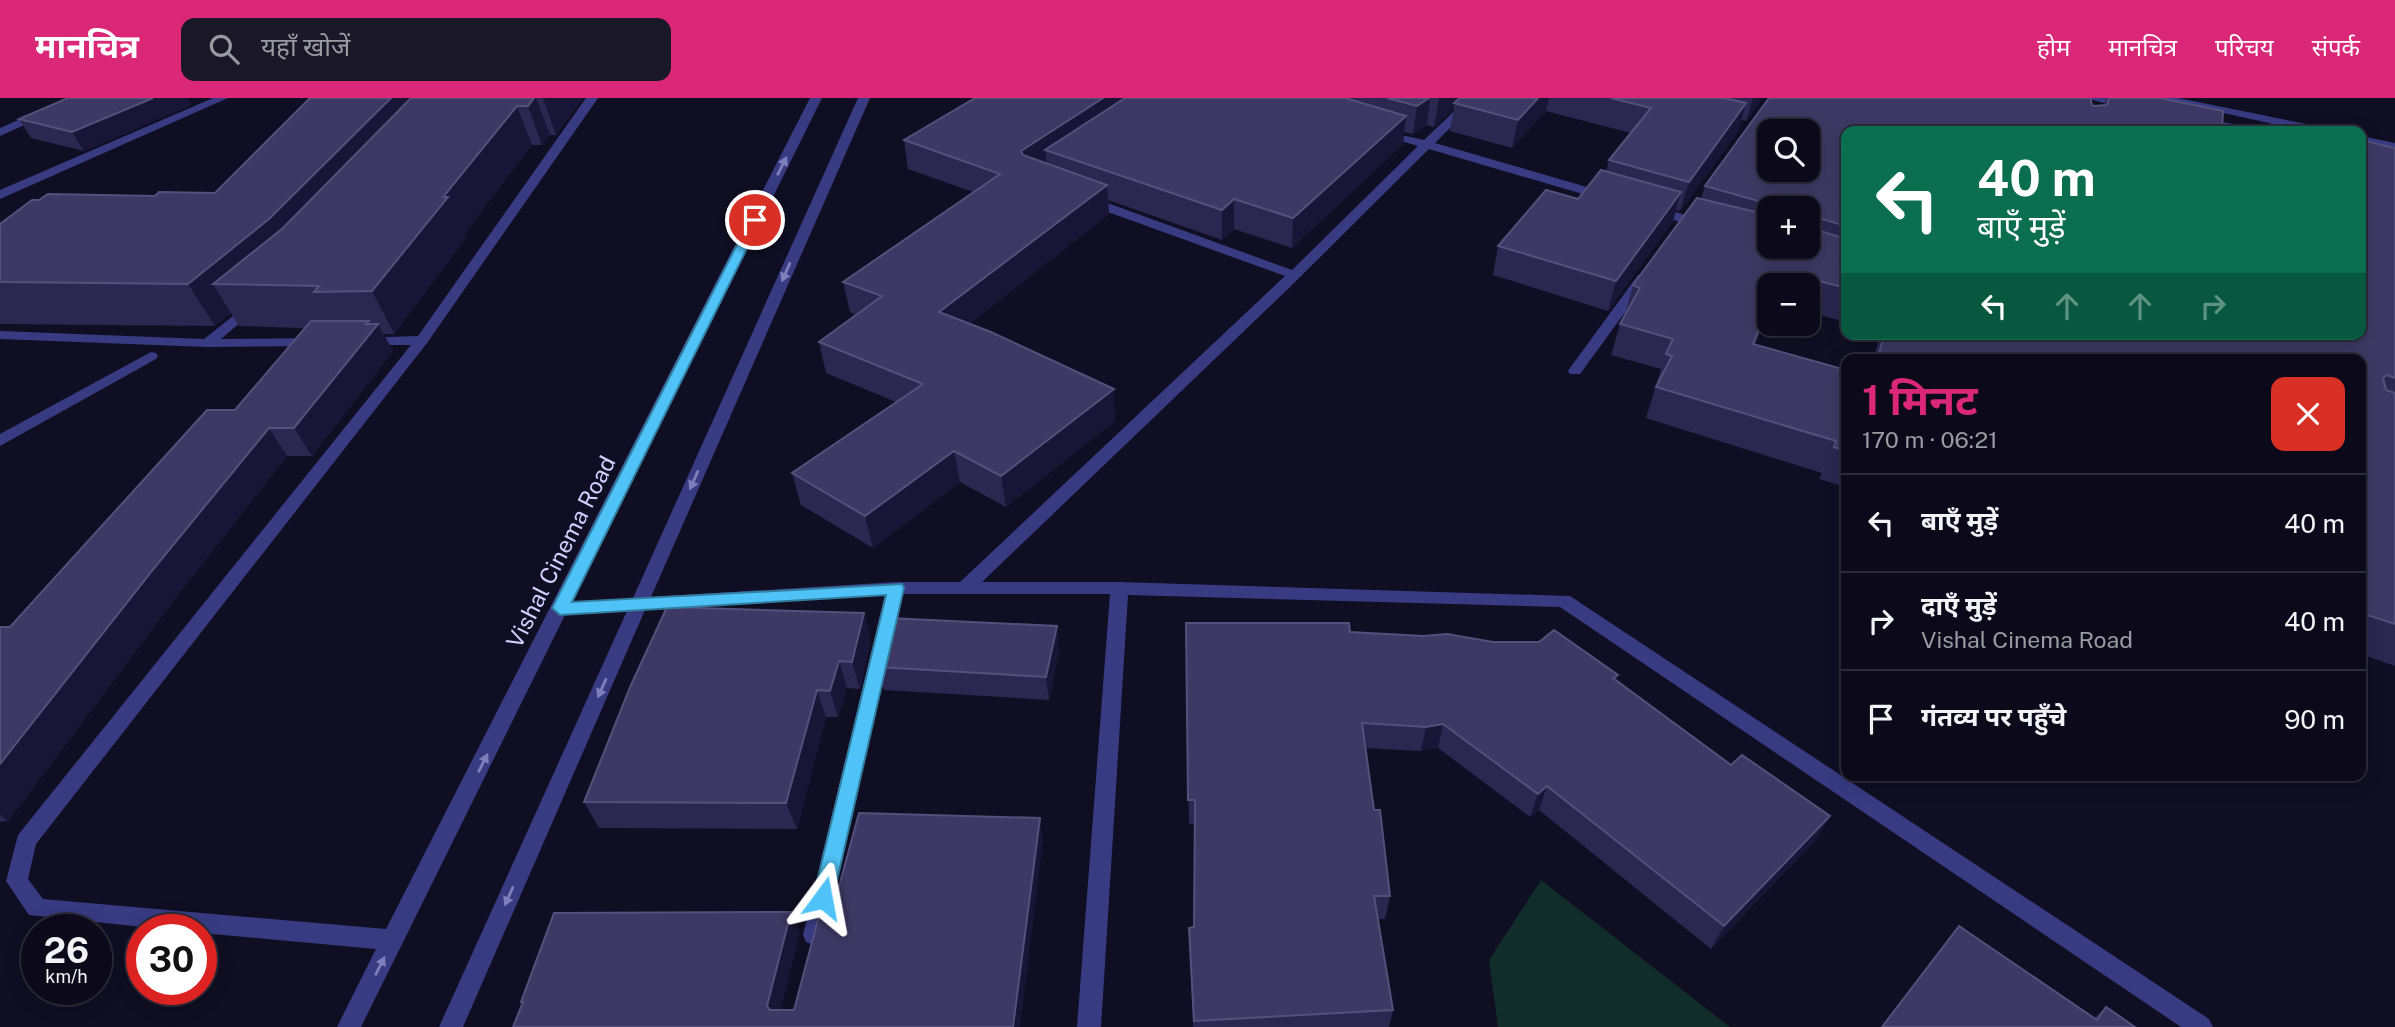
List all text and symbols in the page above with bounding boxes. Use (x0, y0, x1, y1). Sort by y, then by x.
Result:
search box (181, 18, 671, 81)
text: मानचित्र (35, 27, 139, 65)
icon: search (205, 30, 243, 68)
text: यहाँ खोजें (261, 31, 350, 62)
text: होम (2037, 33, 2070, 61)
text: मानचित्र (2108, 33, 2177, 61)
text: परिचय (2215, 33, 2274, 61)
text: संपर्क (2312, 33, 2360, 61)
map controls (1757, 119, 1820, 336)
button: search (1757, 119, 1820, 182)
text: 40 m (1977, 149, 2096, 207)
icon: left (1862, 154, 1953, 245)
one-way arrow (776, 155, 788, 175)
pin (725, 190, 785, 250)
button: + (1757, 196, 1820, 259)
icon: arrive (736, 201, 774, 239)
text: बाएँ मुड़ें (1977, 208, 2065, 245)
one-way arrow (780, 262, 791, 283)
button: − (1757, 273, 1820, 336)
icon: left (1975, 287, 2013, 325)
icon: ahead (2048, 287, 2086, 325)
icon: ahead (2121, 287, 2159, 325)
icon: right (2194, 287, 2232, 325)
text: 1 मिनट (1862, 375, 1978, 424)
button: close (2271, 377, 2345, 451)
text: 170 m · 06:21 (1862, 426, 1998, 453)
street label: Vishal Cinema Road (500, 451, 621, 652)
one-way arrow (688, 470, 700, 490)
icon: left (1862, 504, 1900, 542)
text: बाएँ मुड़ें (1921, 505, 1998, 536)
text: 40 m (2284, 508, 2345, 539)
text: दाएँ मुड़ें (1921, 590, 1997, 621)
icon: right (1862, 602, 1900, 640)
text: 40 m (2284, 606, 2345, 637)
text: Vishal Cinema Road (1921, 626, 2133, 653)
one-way arrow (596, 678, 608, 698)
icon: arrive (1862, 700, 1900, 738)
text: गंतव्य पर पहुँचे (1921, 701, 2066, 732)
text: 90 m (2284, 704, 2345, 735)
one-way arrow (477, 753, 488, 773)
position arrow (786, 861, 860, 935)
one-way arrow (503, 886, 515, 906)
speed limit sign: 30 (126, 914, 217, 1005)
text: 26 (44, 930, 89, 971)
one-way arrow (375, 956, 386, 976)
text: km/h (45, 966, 88, 987)

